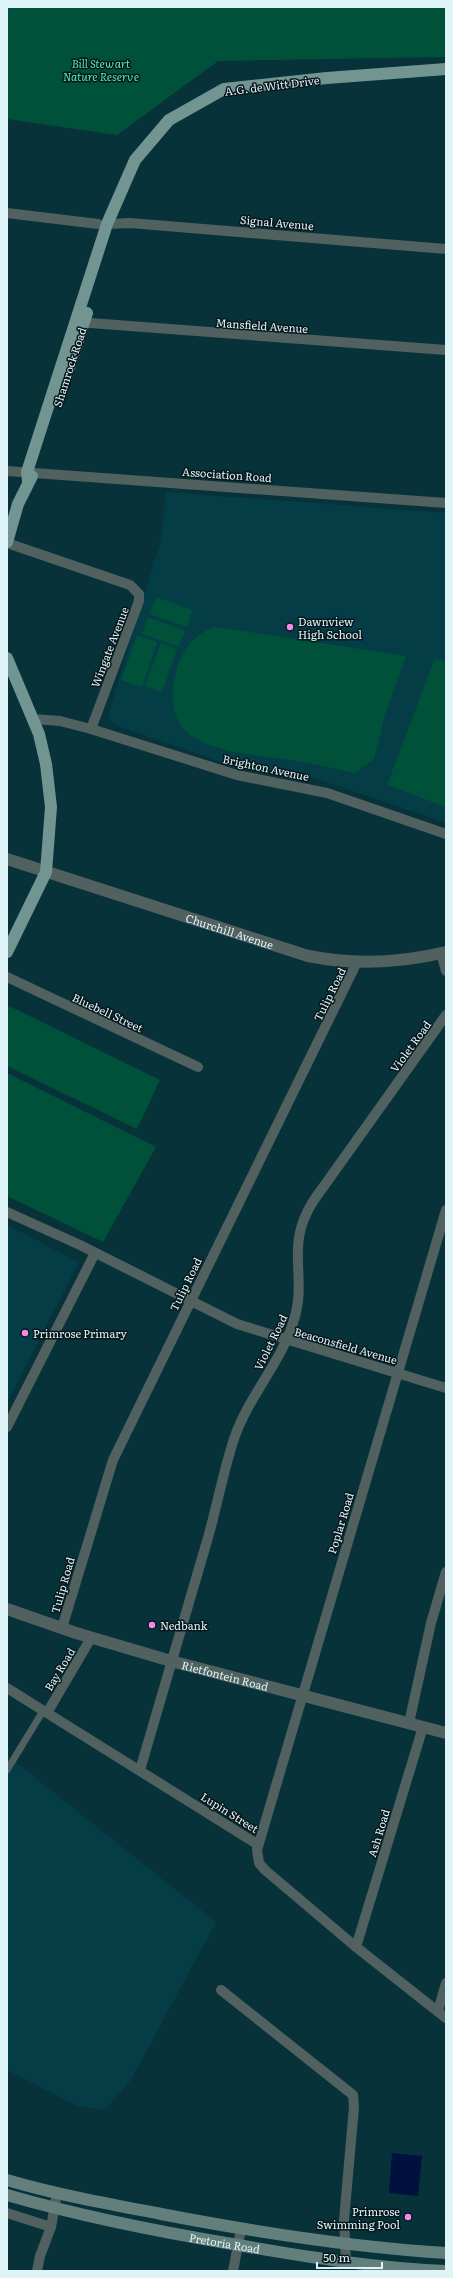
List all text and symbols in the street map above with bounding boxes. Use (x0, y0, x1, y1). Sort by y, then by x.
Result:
park label: Bill Stewart Nature Reserve (63, 55, 139, 84)
street label: A.G. de Witt Drive (224, 71, 321, 99)
street label: Signal Avenue (239, 211, 315, 233)
street label: Mansfield Avenue (215, 314, 309, 336)
street label: Shamrock Road (49, 325, 89, 409)
street label: Association Road (182, 463, 273, 485)
street label: Wingate Avenue (86, 604, 132, 690)
place label: Dawnview High School (298, 613, 362, 642)
marker: Dawnview High School (285, 622, 295, 632)
street label: Brighton Avenue (221, 750, 311, 784)
street label: Churchill Avenue (184, 909, 276, 952)
street label: Tulip Road (309, 964, 349, 1024)
street label: Bluebell Street (70, 989, 146, 1036)
street label: Violet Road (386, 1017, 434, 1075)
street label: Tulip Road (165, 1254, 205, 1314)
street label: Violet Road (250, 1311, 291, 1373)
street label: Beaconsfield Avenue (293, 1323, 400, 1367)
place label: Primrose Primary (33, 1325, 127, 1341)
marker: Primrose Primary (20, 1328, 30, 1338)
street label: Poplar Road (323, 1490, 357, 1556)
street label: Tulip Road (46, 1555, 78, 1615)
place label: Nedbank (160, 1617, 208, 1633)
marker: Nedbank (147, 1620, 157, 1630)
street label: Bay Road (40, 1644, 78, 1694)
street label: Rietfontein Road (180, 1656, 270, 1694)
street label: Lupin Street (198, 1788, 262, 1836)
street label: Ash Road (363, 1807, 393, 1859)
place label: Primrose Swimming Pool (317, 2203, 400, 2232)
marker: Primrose Swimming Pool (403, 2212, 413, 2222)
street label: Pretoria Road (188, 2229, 262, 2257)
scale bar (317, 2244, 382, 2270)
text: 50 m (323, 2248, 350, 2266)

